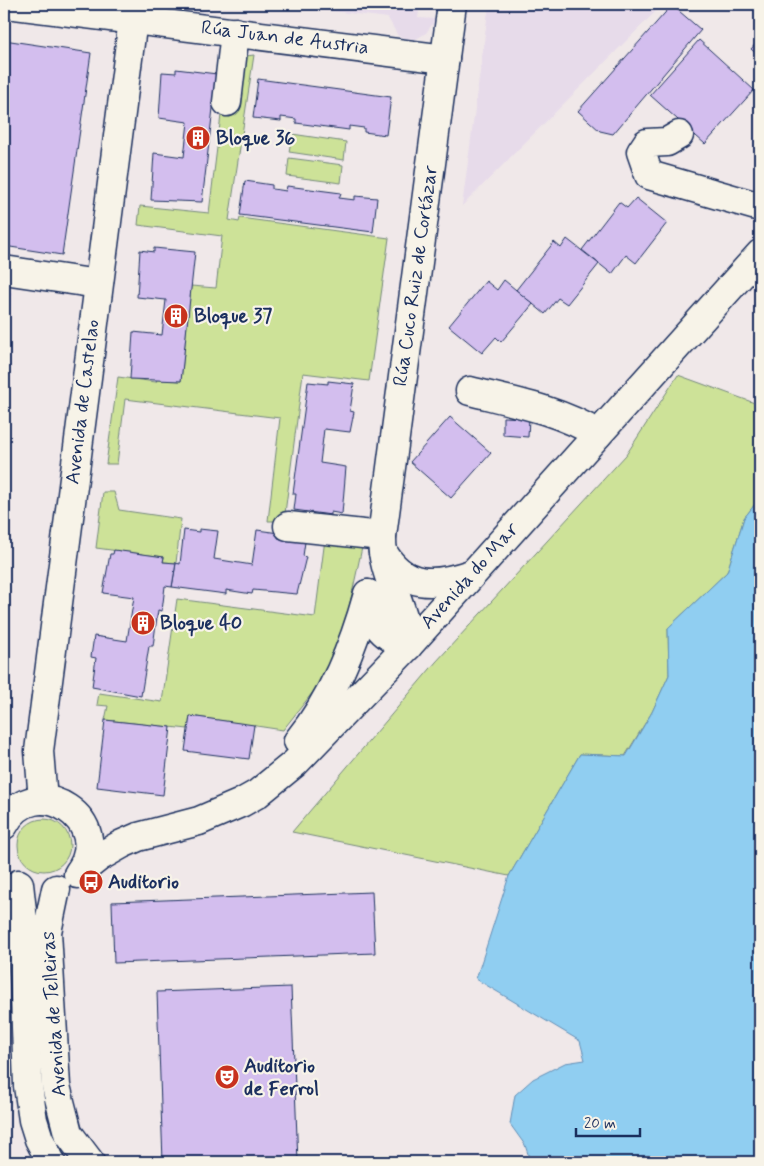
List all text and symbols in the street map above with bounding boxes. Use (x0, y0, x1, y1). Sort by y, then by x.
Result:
street label: Rúa Juan de Austria (200, 14, 370, 62)
building icon: Bloque 36 (185, 125, 211, 151)
place label: Bloque 36 (216, 125, 295, 152)
street label: Rúa Cuco Ruiz de Cortázar (387, 163, 445, 388)
building icon: Bloque 37 (163, 303, 189, 329)
place label: Bloque 37 (194, 303, 272, 330)
street label: Avenida de Castelao (59, 318, 107, 486)
street label: Avenida do Mar (415, 516, 526, 635)
building icon: Bloque 40 (130, 610, 156, 636)
place label: Bloque 40 (160, 610, 242, 637)
bus stop icon: Auditorio (78, 869, 104, 895)
place label: Auditorio (108, 869, 179, 896)
street label: Avenida de Telleiras (35, 930, 73, 1098)
place label: Auditorio de Ferrol (244, 1053, 319, 1103)
theatre icon: Auditorio de Ferrol (214, 1064, 240, 1090)
scale bar (576, 1106, 640, 1138)
text: 20 m (584, 1114, 616, 1134)

